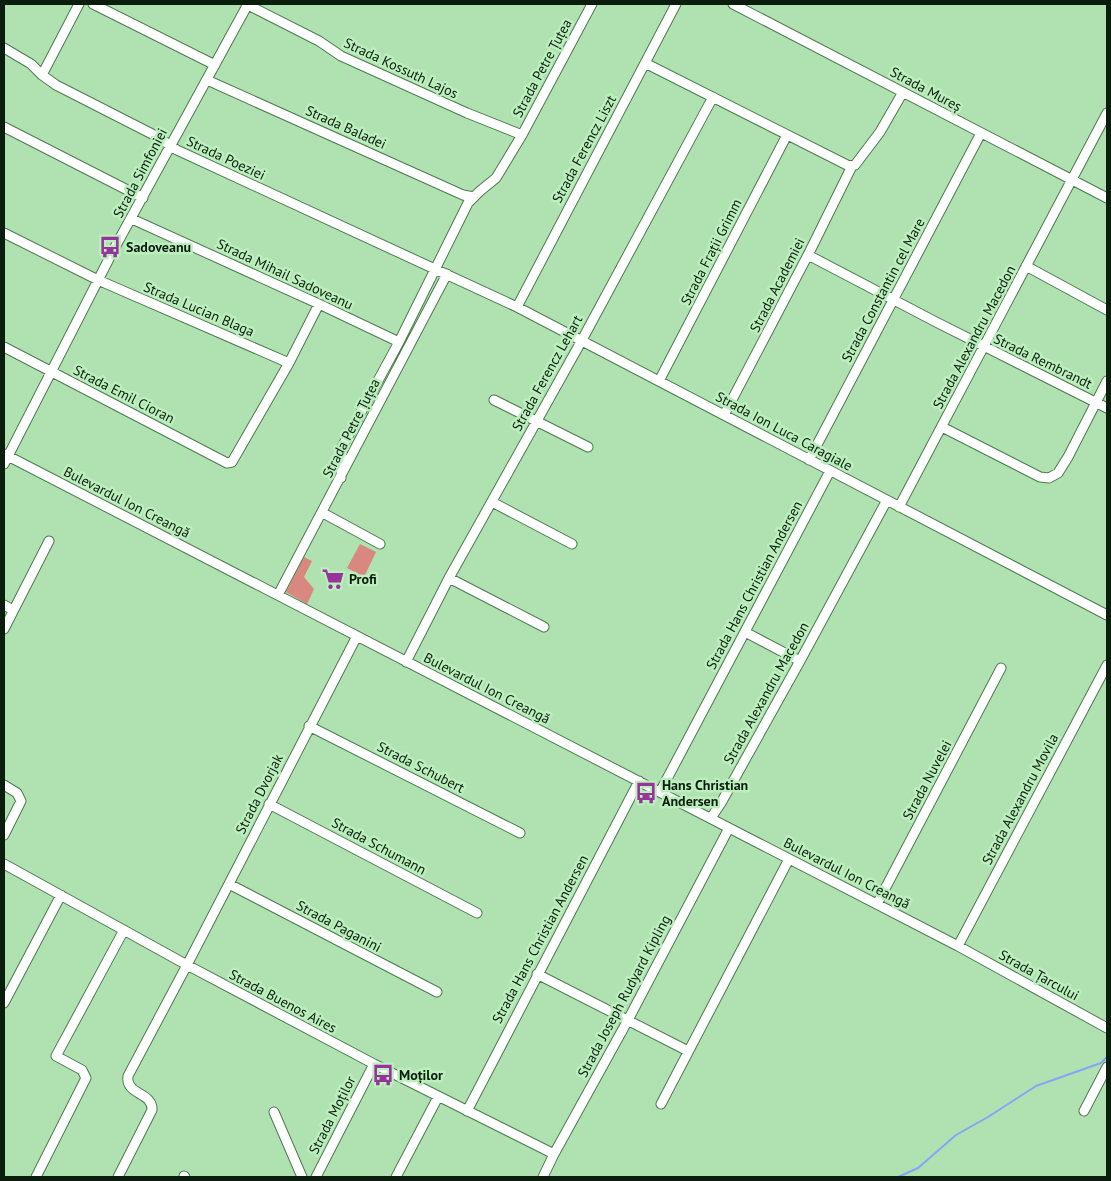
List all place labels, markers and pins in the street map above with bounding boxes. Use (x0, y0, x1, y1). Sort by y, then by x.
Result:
bus stop icon: Sadoveanu (97, 234, 123, 260)
place label: Sadoveanu (126, 238, 191, 256)
supermarket icon: Profi (320, 566, 346, 592)
place label: Profi (349, 570, 377, 588)
place label: Hans Christian Andersen (662, 776, 748, 810)
bus stop icon: Hans Christian Andersen (633, 780, 659, 806)
bus stop icon: Moților (370, 1062, 396, 1088)
place label: Moților (399, 1066, 443, 1084)

